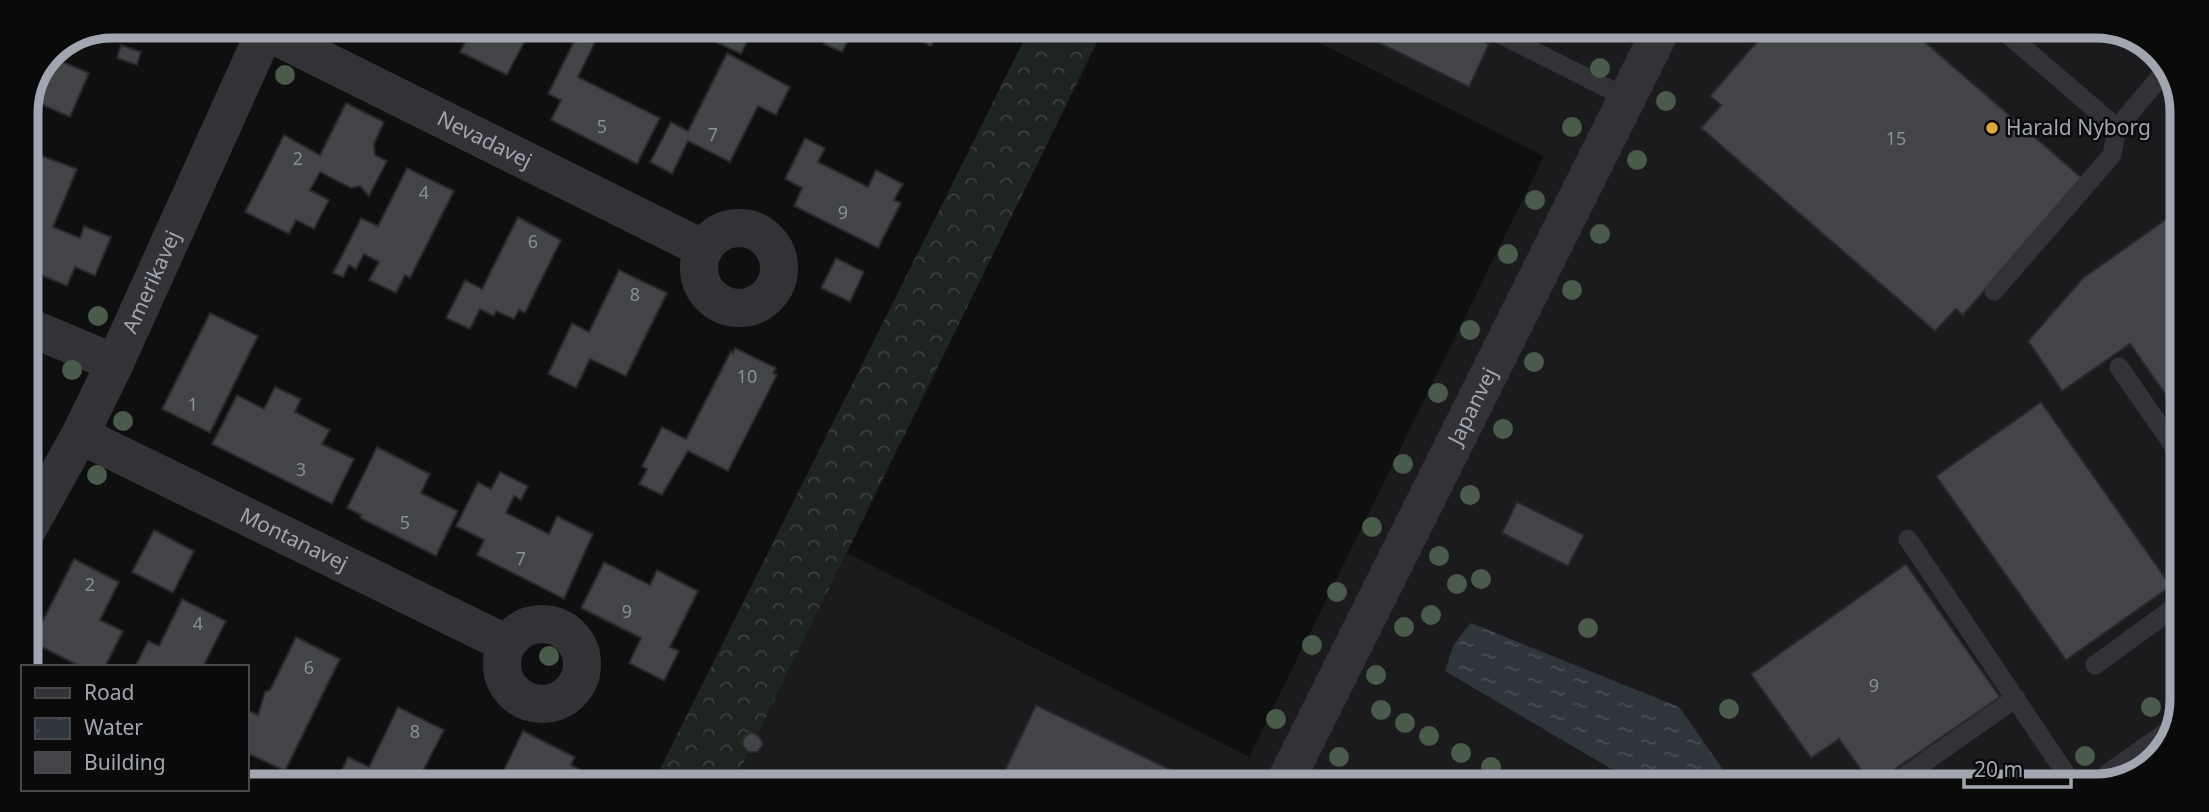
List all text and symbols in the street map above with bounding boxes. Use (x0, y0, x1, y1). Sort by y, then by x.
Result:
street label: Nevadavej (433, 104, 537, 174)
place label: Harald Nyborg (2006, 113, 2151, 141)
house number: 5 (597, 114, 607, 138)
marker: Harald Nyborg (1984, 120, 2000, 136)
house number: 7 (708, 122, 718, 146)
house number: 15 (1886, 126, 1906, 150)
house number: 2 (293, 146, 303, 170)
house number: 4 (419, 180, 429, 204)
house number: 9 (838, 200, 848, 224)
street label: Amerikavej (115, 226, 186, 337)
house number: 6 (528, 229, 538, 253)
house number: 8 (630, 282, 640, 306)
street label: Japanvej (1440, 363, 1503, 451)
house number: 10 (737, 364, 757, 388)
house number: 1 (188, 392, 198, 416)
house number: 3 (296, 457, 306, 481)
street label: Montanavej (236, 500, 353, 577)
house number: 5 (400, 510, 410, 534)
house number: 7 (516, 546, 526, 570)
house number: 2 (85, 572, 95, 596)
house number: 9 (622, 599, 632, 623)
house number: 4 (193, 611, 203, 635)
house number: 6 (304, 655, 314, 679)
legend (21, 665, 248, 791)
house number: 9 (1869, 673, 1879, 697)
text: Road (84, 678, 134, 706)
text: Water (84, 713, 143, 741)
house number: 8 (410, 719, 420, 743)
scale bar (1964, 746, 2071, 790)
text: Building (84, 748, 166, 776)
text: 20 m (1974, 755, 2023, 783)

